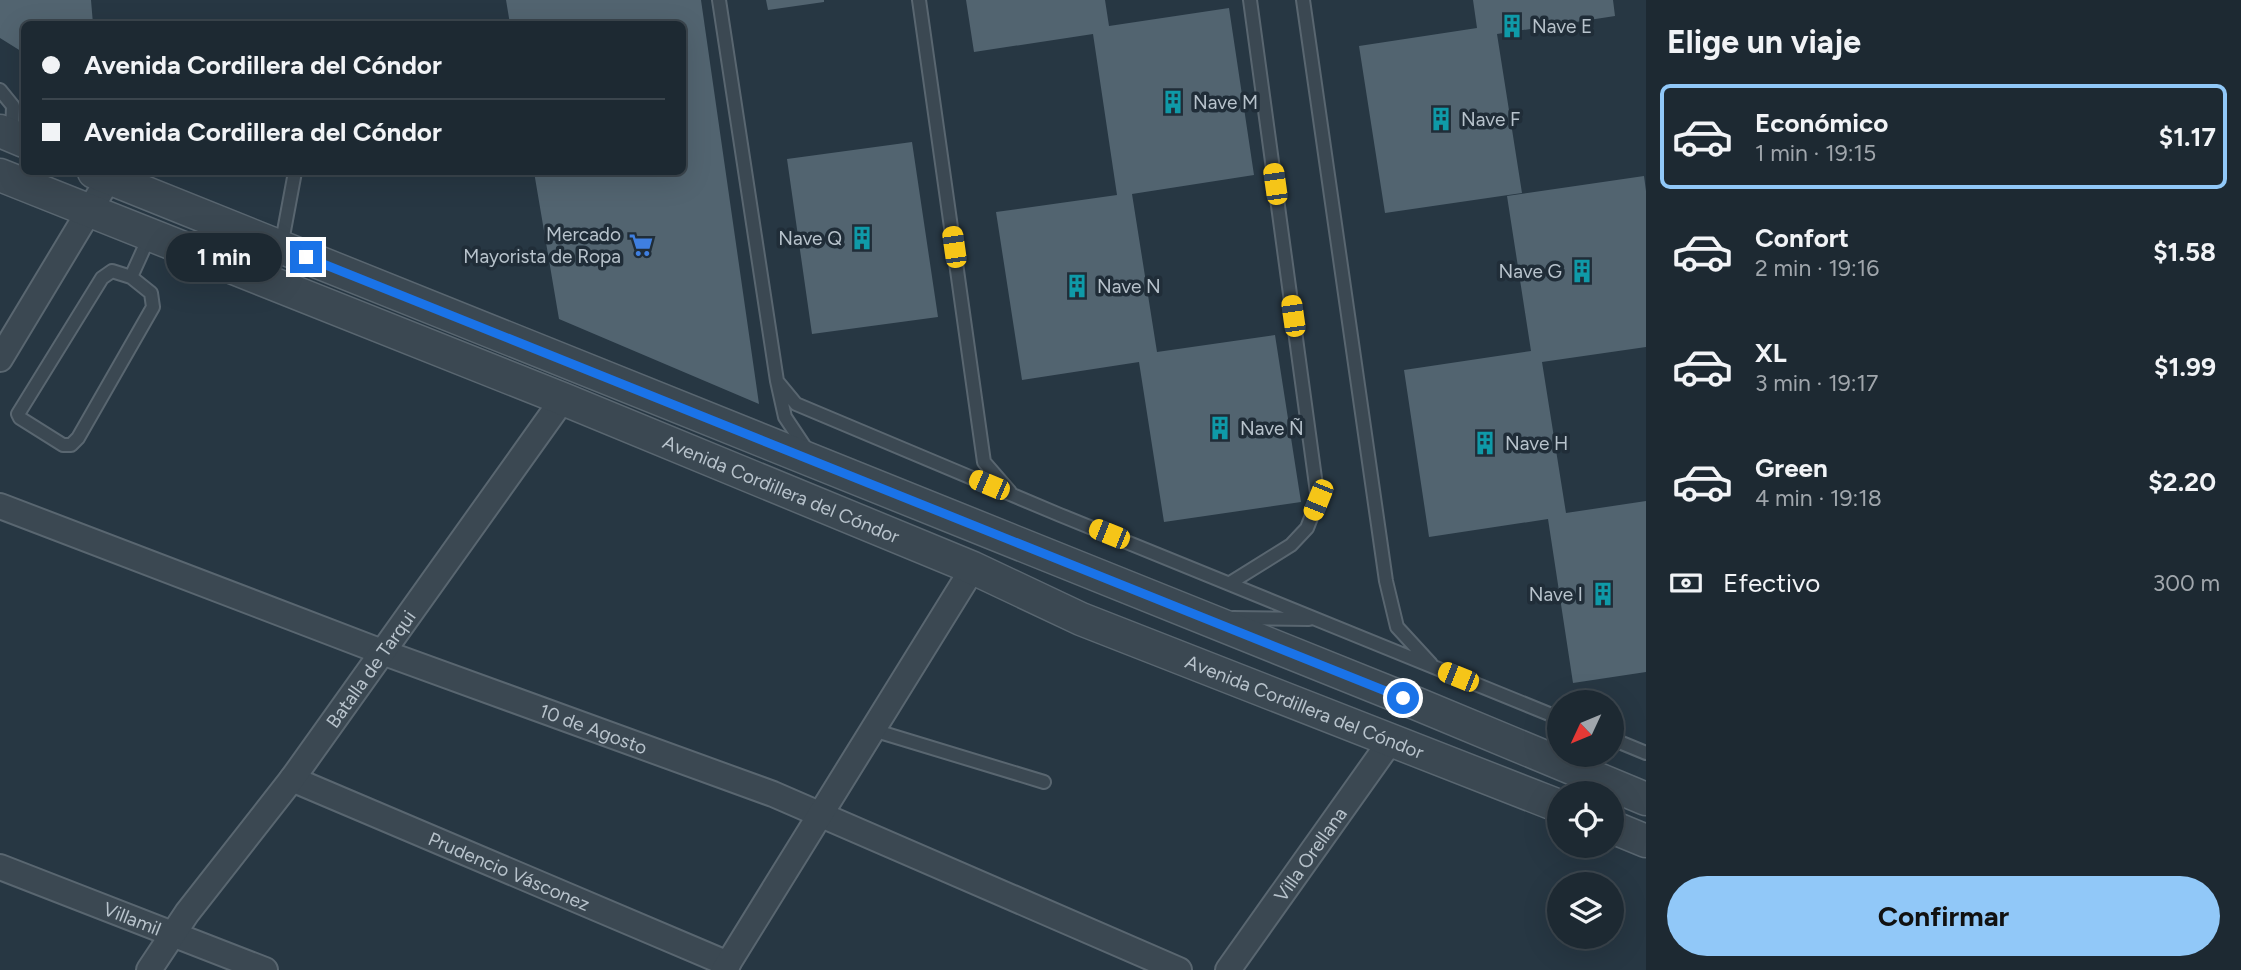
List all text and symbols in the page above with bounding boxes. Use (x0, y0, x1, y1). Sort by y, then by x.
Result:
building icon: Nave E (1498, 12, 1526, 40)
place label: Nave E (1532, 15, 1592, 38)
text: Elige un viaje (1667, 23, 1861, 61)
text: Avenida Cordillera del Cóndor (84, 49, 442, 81)
building icon: Nave M (1159, 88, 1187, 116)
place label: Nave M (1193, 91, 1258, 114)
building icon: Nave F (1427, 105, 1455, 133)
icon: car (1671, 105, 1734, 168)
text: Económico (1755, 107, 1888, 139)
place label: Nave F (1461, 108, 1520, 131)
text: Avenida Cordillera del Cóndor (84, 116, 442, 148)
text: $1.17 (2159, 121, 2216, 153)
text: 1 min · 19:15 (1755, 139, 1876, 167)
car (1262, 162, 1289, 206)
icon: car (1671, 220, 1734, 283)
text: Confort (1755, 222, 1849, 254)
place label: Mercado Mayorista de Ropa (463, 223, 621, 268)
building icon: Nave Q (848, 224, 876, 252)
car (941, 225, 968, 269)
place label: Nave Q (778, 227, 842, 250)
supermarket icon: Mercado Mayorista de Ropa (627, 231, 655, 259)
callout: 1 min (166, 232, 282, 282)
text: $1.58 (2153, 236, 2216, 268)
route end (290, 241, 322, 273)
text: 1 min (197, 243, 251, 271)
text: 2 min · 19:16 (1755, 254, 1879, 282)
building icon: Nave G (1568, 257, 1596, 285)
place label: Nave G (1499, 260, 1562, 283)
building icon: Nave N (1063, 272, 1091, 300)
place label: Nave N (1097, 275, 1161, 298)
car (1280, 294, 1307, 338)
icon: car (1671, 335, 1734, 398)
text: XL (1755, 337, 1787, 369)
text: $1.99 (2154, 351, 2216, 383)
text: 3 min · 19:17 (1755, 369, 1878, 397)
building icon: Nave Ñ (1206, 414, 1234, 442)
place label: Nave Ñ (1240, 417, 1304, 440)
building icon: Nave H (1471, 429, 1499, 457)
street label: Avenida Cordillera del Cóndor (659, 430, 904, 548)
place label: Nave H (1505, 432, 1568, 455)
icon: car (1671, 450, 1734, 513)
text: Green (1755, 452, 1828, 484)
text: $2.20 (2148, 466, 2216, 498)
car (966, 467, 1013, 503)
car (1301, 477, 1336, 523)
text: 4 min · 19:18 (1755, 484, 1882, 512)
car (1086, 516, 1133, 552)
icon: cash (1667, 564, 1705, 602)
text: Efectivo (1723, 567, 1820, 599)
text: 300 m (2153, 569, 2220, 597)
building icon: Nave I (1589, 580, 1617, 608)
place label: Nave I (1529, 583, 1583, 606)
street label: Batalla de Tarqui (321, 606, 420, 732)
street label: Avenida Cordillera del Cóndor (1182, 650, 1428, 764)
car (1435, 659, 1482, 695)
route start (1387, 682, 1419, 714)
north arrow (1547, 690, 1624, 766)
map controls (1547, 690, 1624, 949)
street label: 10 de Agosto (537, 699, 651, 759)
button: locate (1547, 781, 1624, 858)
street label: Villa Orellana (1269, 803, 1352, 906)
street label: Prudencio Vásconez (425, 827, 593, 916)
button: layers (1547, 872, 1624, 949)
button: Confirmar (1667, 876, 2220, 956)
street label: Villamil (100, 897, 165, 940)

